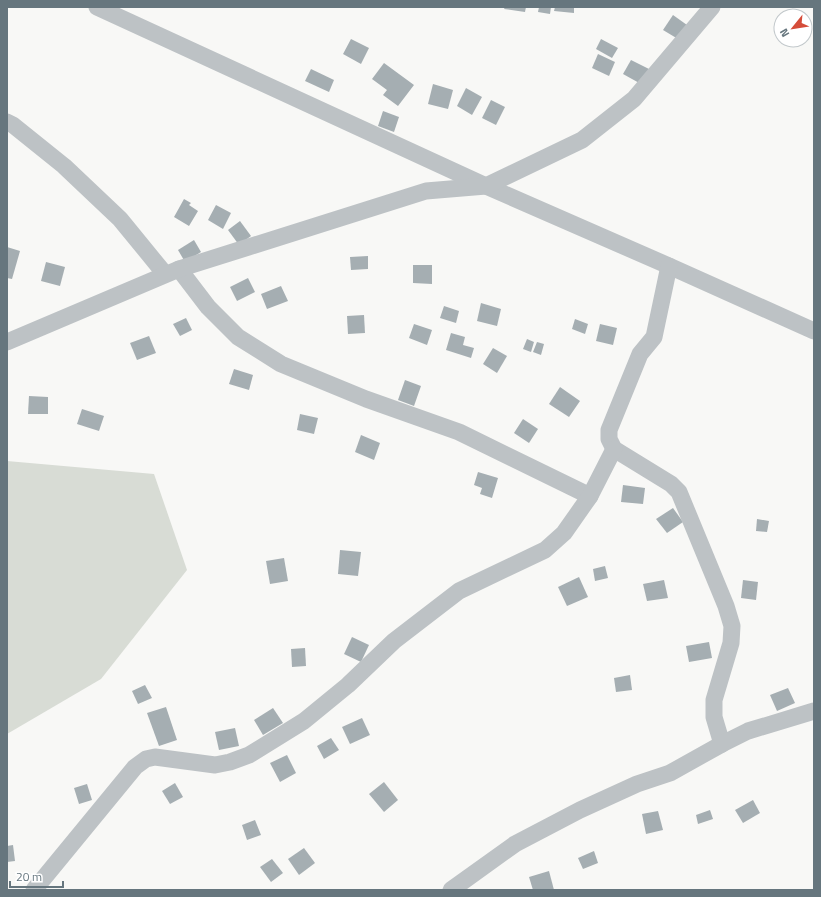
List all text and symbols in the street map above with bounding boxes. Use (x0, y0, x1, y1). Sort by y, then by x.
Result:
north arrow (773, 8, 813, 48)
text: N (776, 26, 793, 40)
scale bar (10, 863, 63, 889)
text: 20 m (16, 867, 42, 886)

